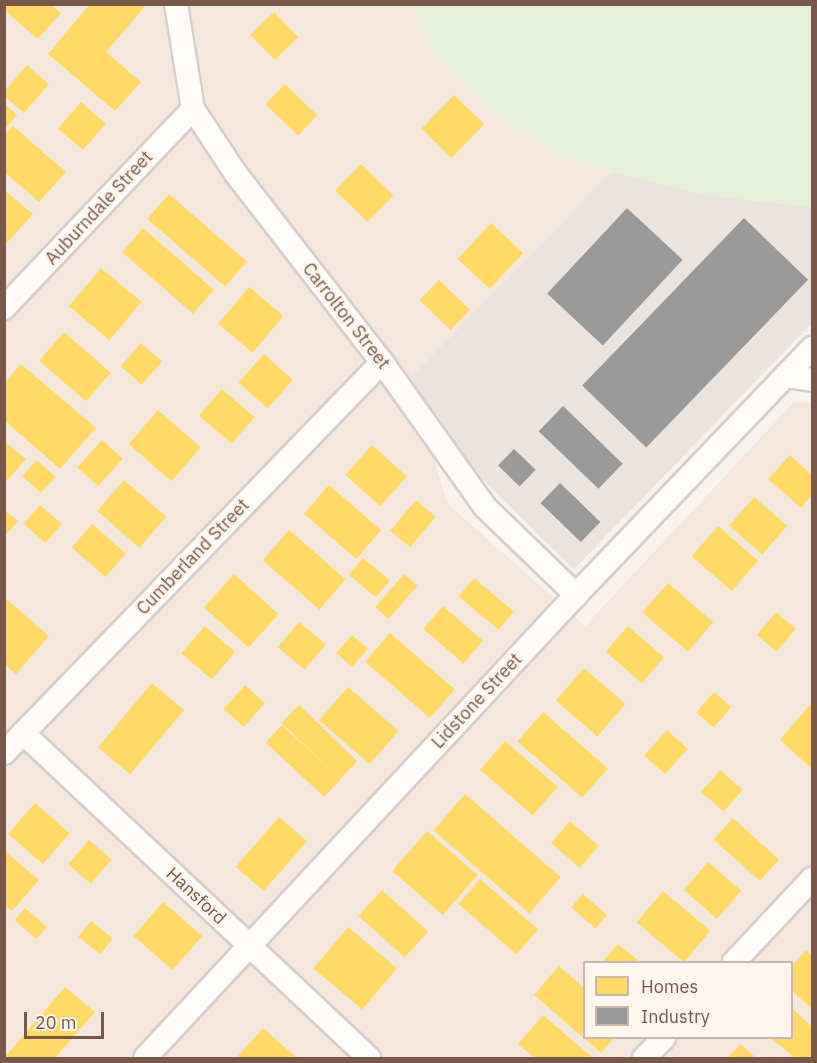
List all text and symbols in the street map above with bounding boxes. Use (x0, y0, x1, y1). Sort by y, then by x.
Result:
street label: Auburndale Street (41, 147, 157, 269)
street label: Carrolton Street (298, 259, 394, 373)
street label: Cumberland Street (132, 495, 254, 619)
street label: Lidstone Street (427, 649, 527, 753)
street label: Hansford (162, 863, 230, 929)
legend (583, 961, 793, 1039)
text: Homes (641, 975, 698, 998)
scale bar (27, 1000, 106, 1038)
text: Industry (641, 1005, 710, 1028)
text: 20 m (35, 1011, 77, 1034)

